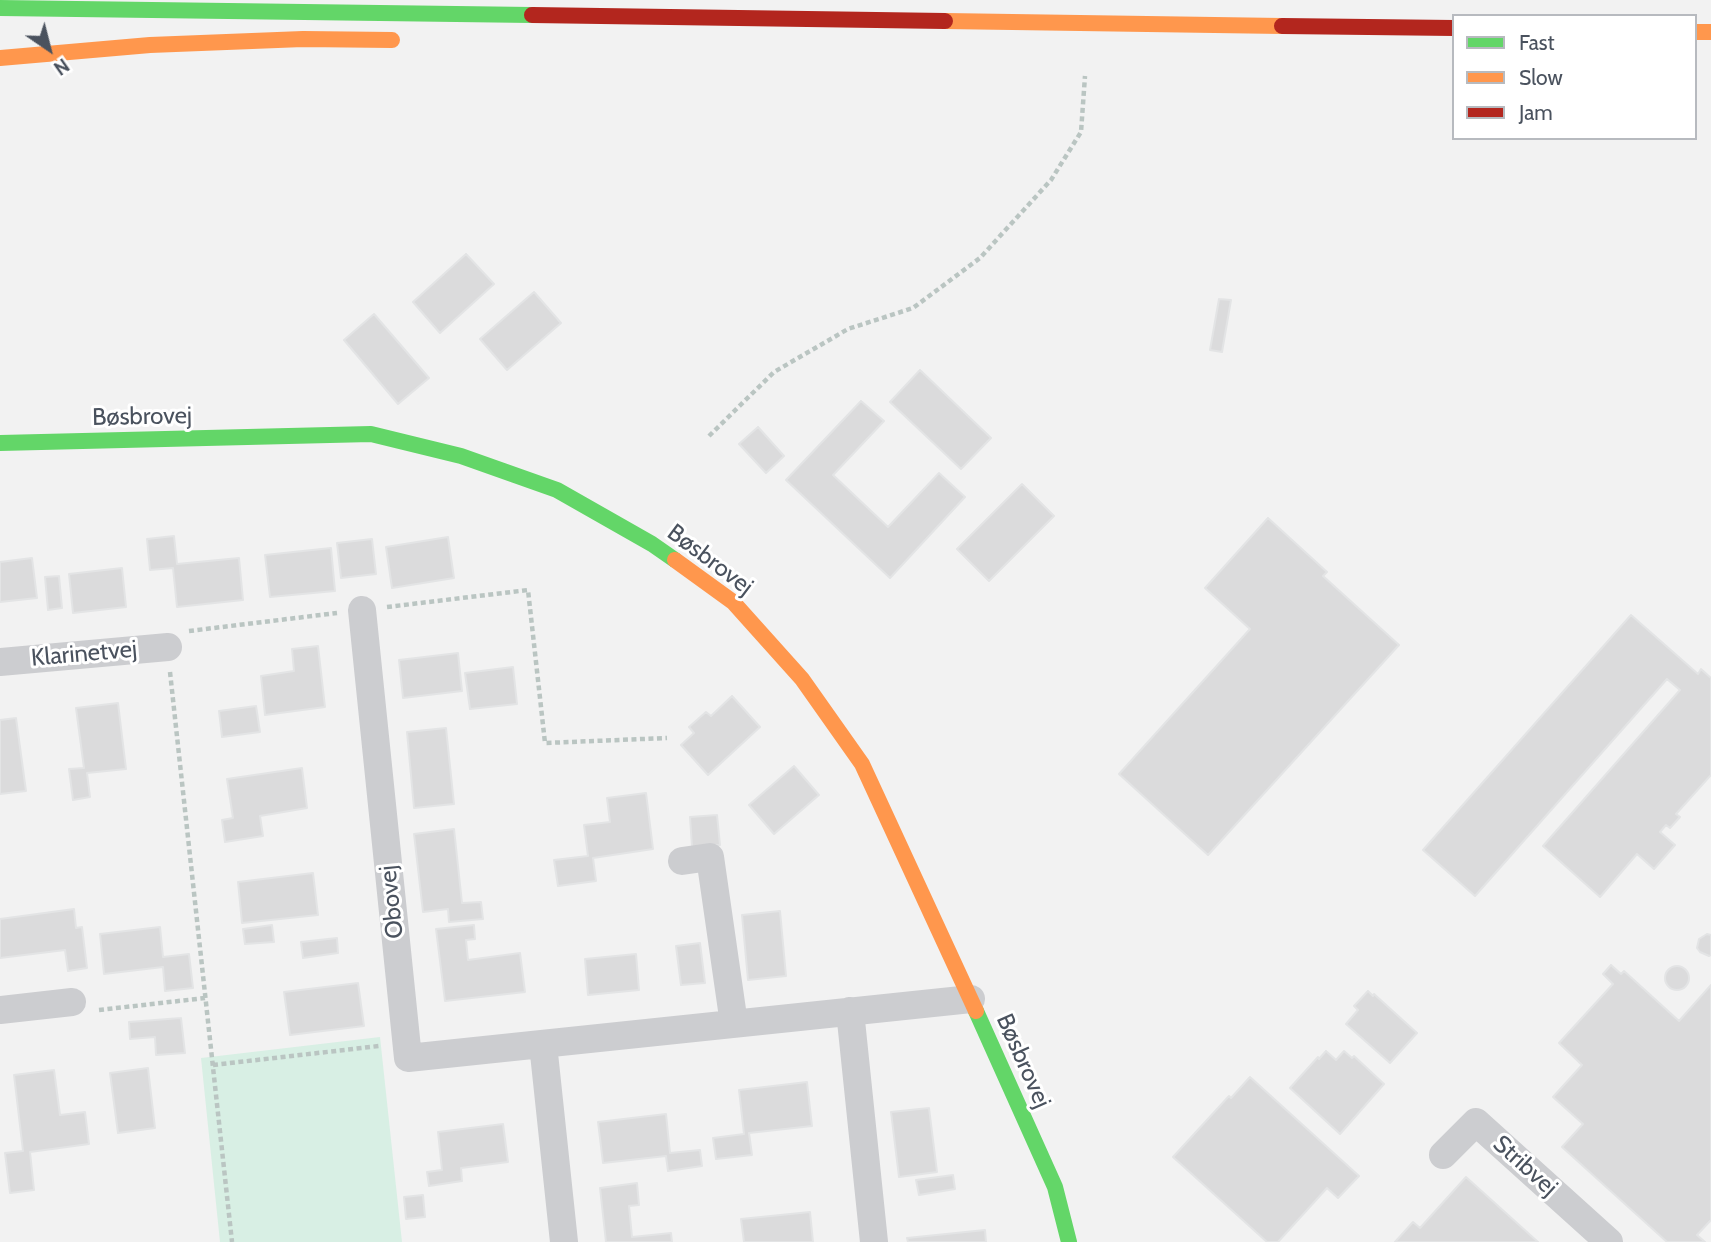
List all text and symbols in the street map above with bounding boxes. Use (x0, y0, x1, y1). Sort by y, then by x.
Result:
north arrow (14, 14, 84, 84)
legend (1452, 14, 1697, 140)
text: Fast (1519, 30, 1555, 55)
text: N (49, 53, 73, 80)
text: Slow (1519, 65, 1563, 90)
text: Jam (1519, 100, 1553, 125)
street label: Bøsbrovej (92, 402, 192, 432)
street label: Bøsbrovej (661, 518, 759, 602)
street label: Klarinetvej (30, 635, 138, 673)
street label: Obovej (374, 864, 410, 940)
street label: Bøsbrovej (990, 1009, 1056, 1113)
street label: Stribvej (1487, 1130, 1563, 1202)

